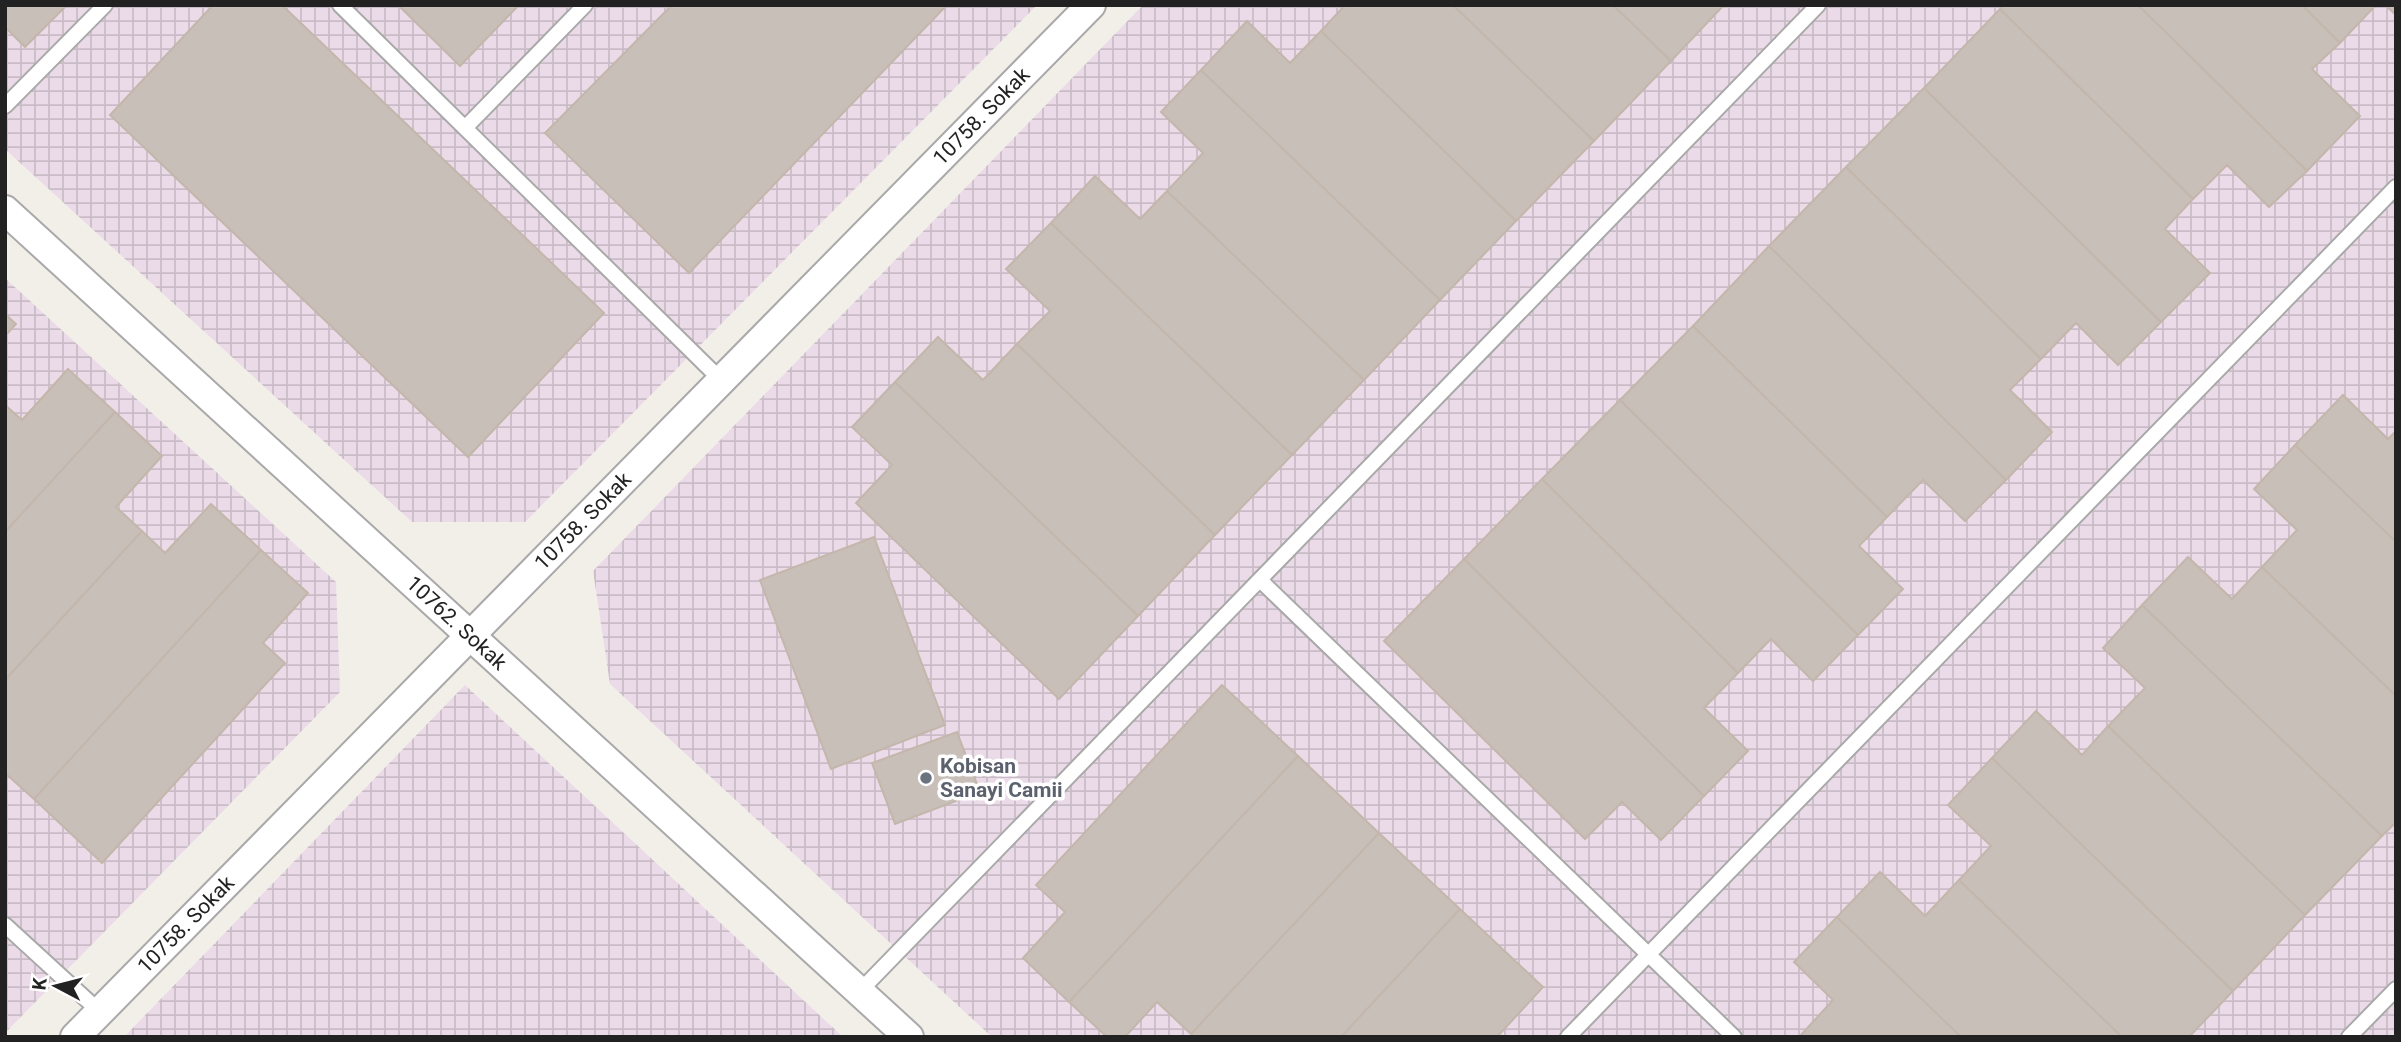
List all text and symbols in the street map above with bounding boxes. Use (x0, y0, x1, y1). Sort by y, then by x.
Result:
street label: 10758. Sokak (928, 62, 1035, 170)
street label: 10758. Sokak (530, 467, 636, 575)
street label: 10762. Sokak (402, 571, 512, 675)
place label: Kobisan Sanayi Camii (940, 754, 1063, 802)
marker: Kobisan Sanayi Camii (918, 770, 934, 786)
street label: 10758. Sokak (133, 870, 239, 978)
north arrow (21, 951, 91, 1021)
text: K (27, 976, 52, 991)

